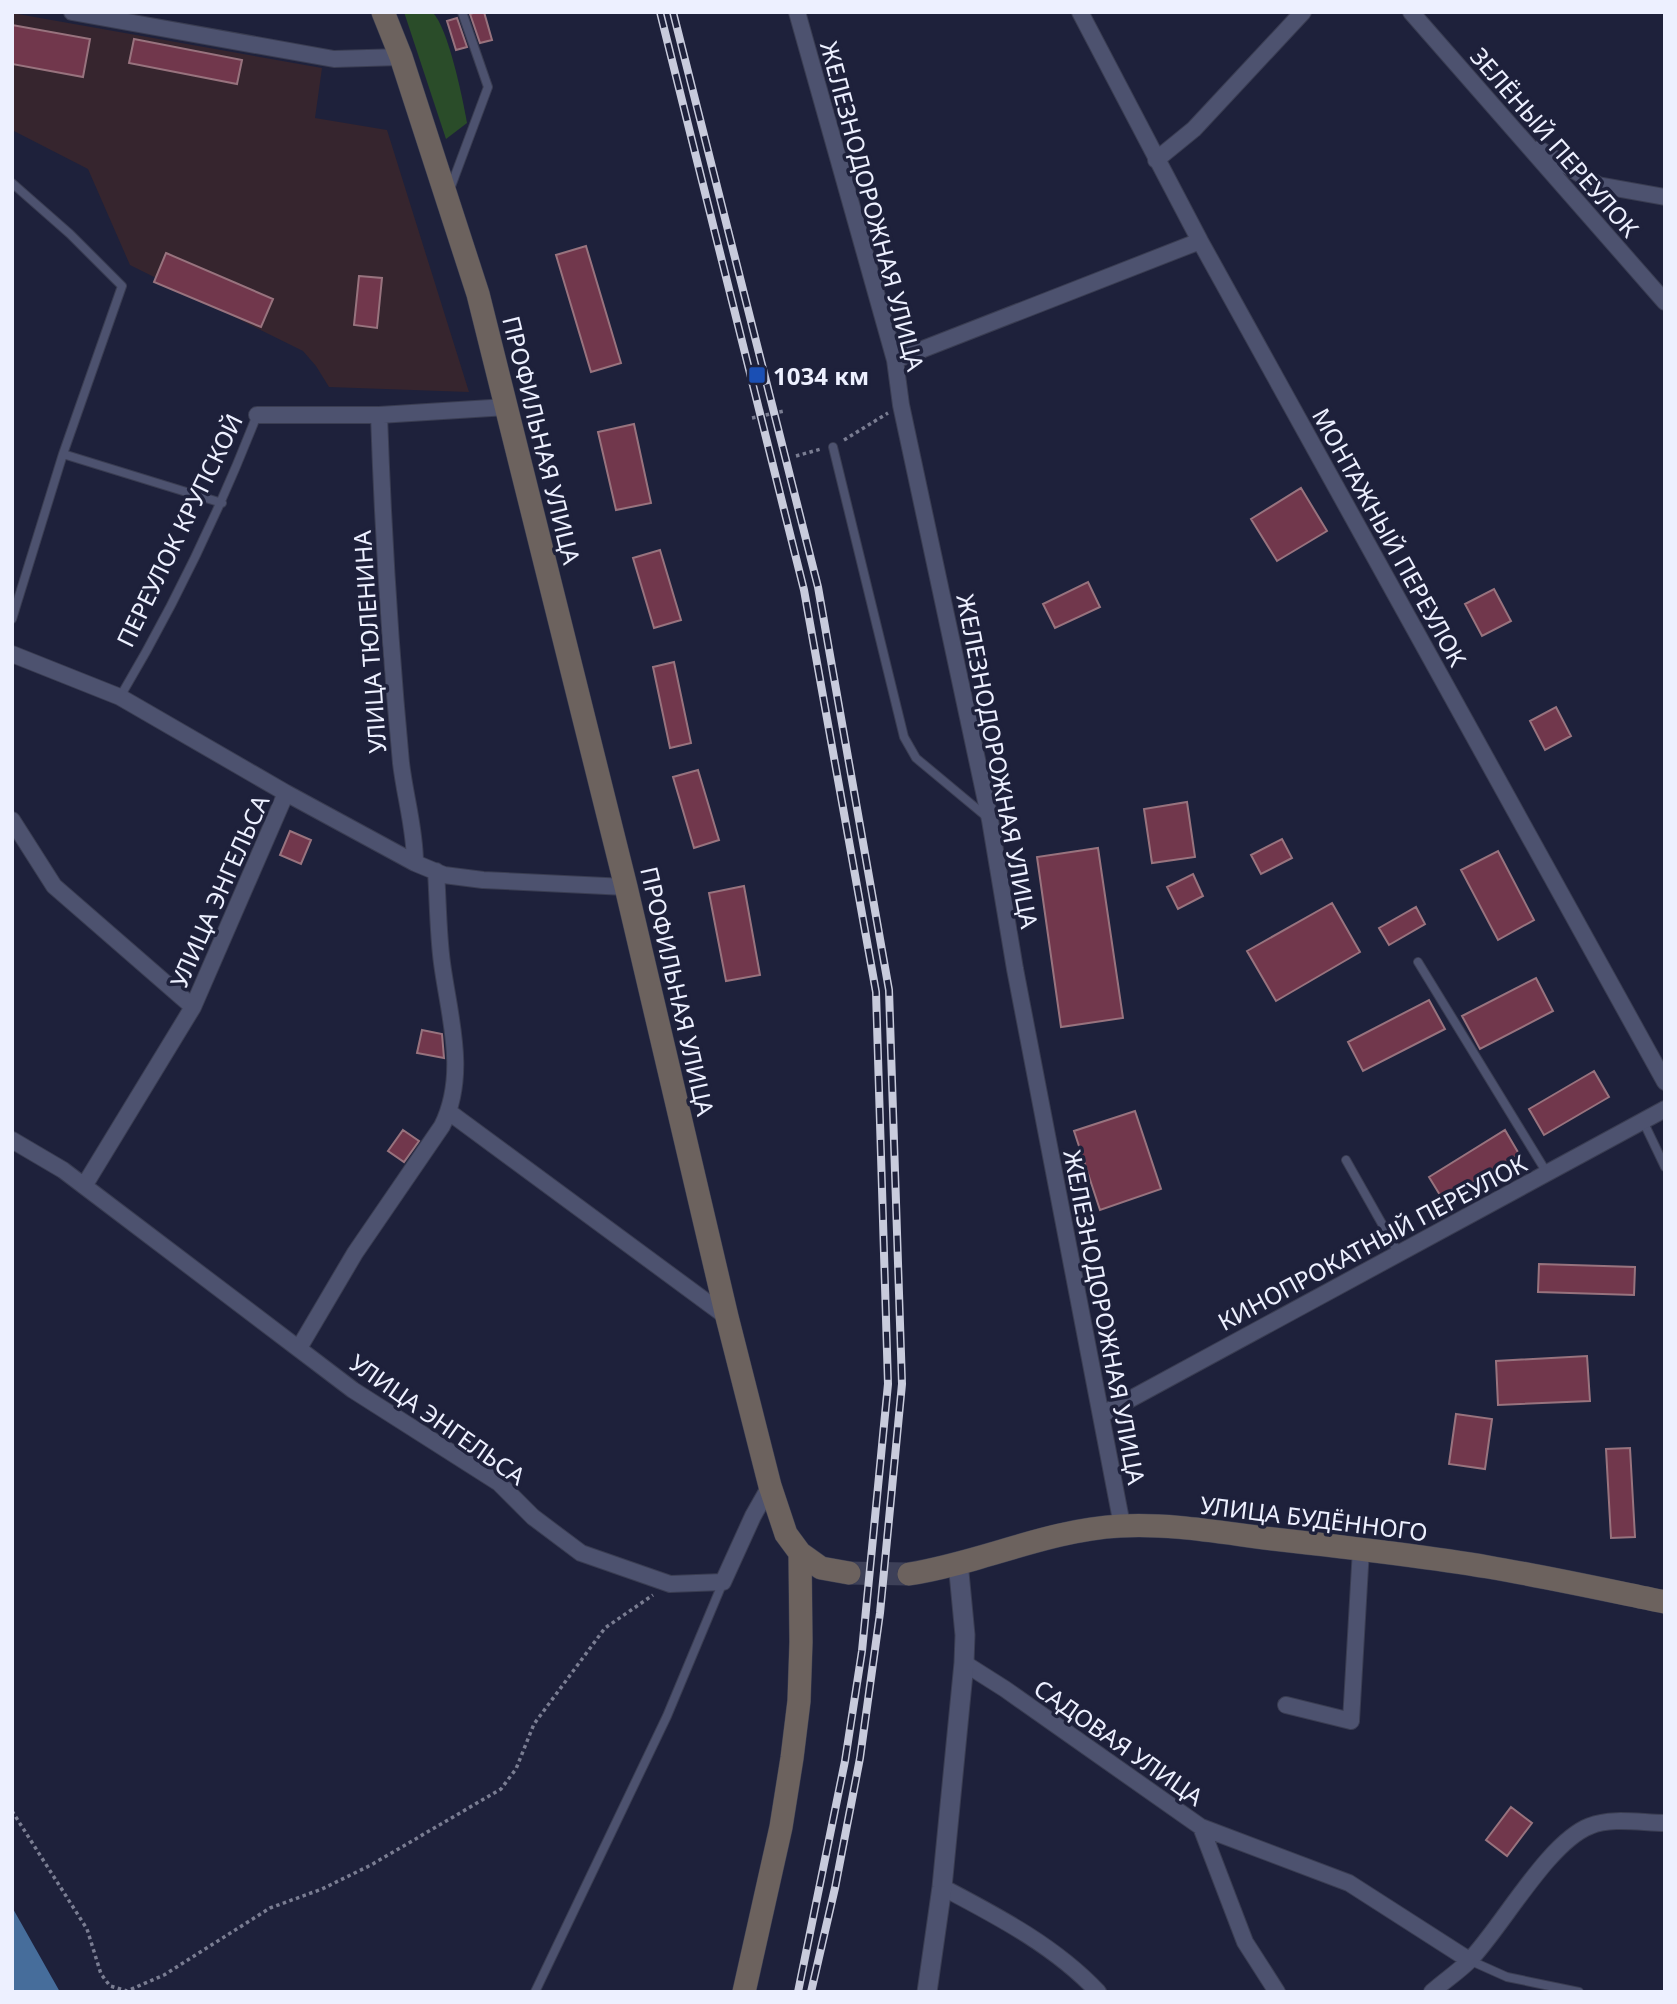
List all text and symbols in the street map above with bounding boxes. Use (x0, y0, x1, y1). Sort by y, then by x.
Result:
street label: ЖЕЛЕЗНОДОРОЖНАЯ УЛИЦА (813, 38, 933, 375)
street label: ЗЕЛЁНЫЙ ПЕРЕУЛОК (1463, 40, 1647, 244)
street label: ПРОФИЛЬНАЯ УЛИЦА (495, 312, 589, 568)
place label: 1034 км (773, 359, 869, 392)
marker: 1034 км (747, 365, 767, 385)
street label: МОНТАЖНЫЙ ПЕРЕУЛОК (1305, 402, 1475, 672)
street label: ПЕРЕУЛОК КРУПСКОЙ (108, 408, 250, 652)
street label: УЛИЦА ТЮЛЕНИНА (345, 529, 393, 754)
street label: ЖЕЛЕЗНОДОРОЖНАЯ УЛИЦА (949, 591, 1047, 932)
street label: УЛИЦА ЭНГЕЛЬСА (162, 789, 277, 993)
street label: ПРОФИЛЬНАЯ УЛИЦА (633, 863, 723, 1119)
street label: КИНОПРОКАТНЫЙ ПЕРЕУЛОК (1212, 1146, 1532, 1338)
street label: ЖЕЛЕЗНОДОРОЖНАЯ УЛИЦА (1056, 1147, 1154, 1488)
street label: УЛИЦА ЭНГЕЛЬСА (343, 1346, 533, 1492)
street label: УЛИЦА БУДЁННОГО (1198, 1488, 1430, 1548)
street label: САДОВАЯ УЛИЦА (1028, 1671, 1211, 1813)

